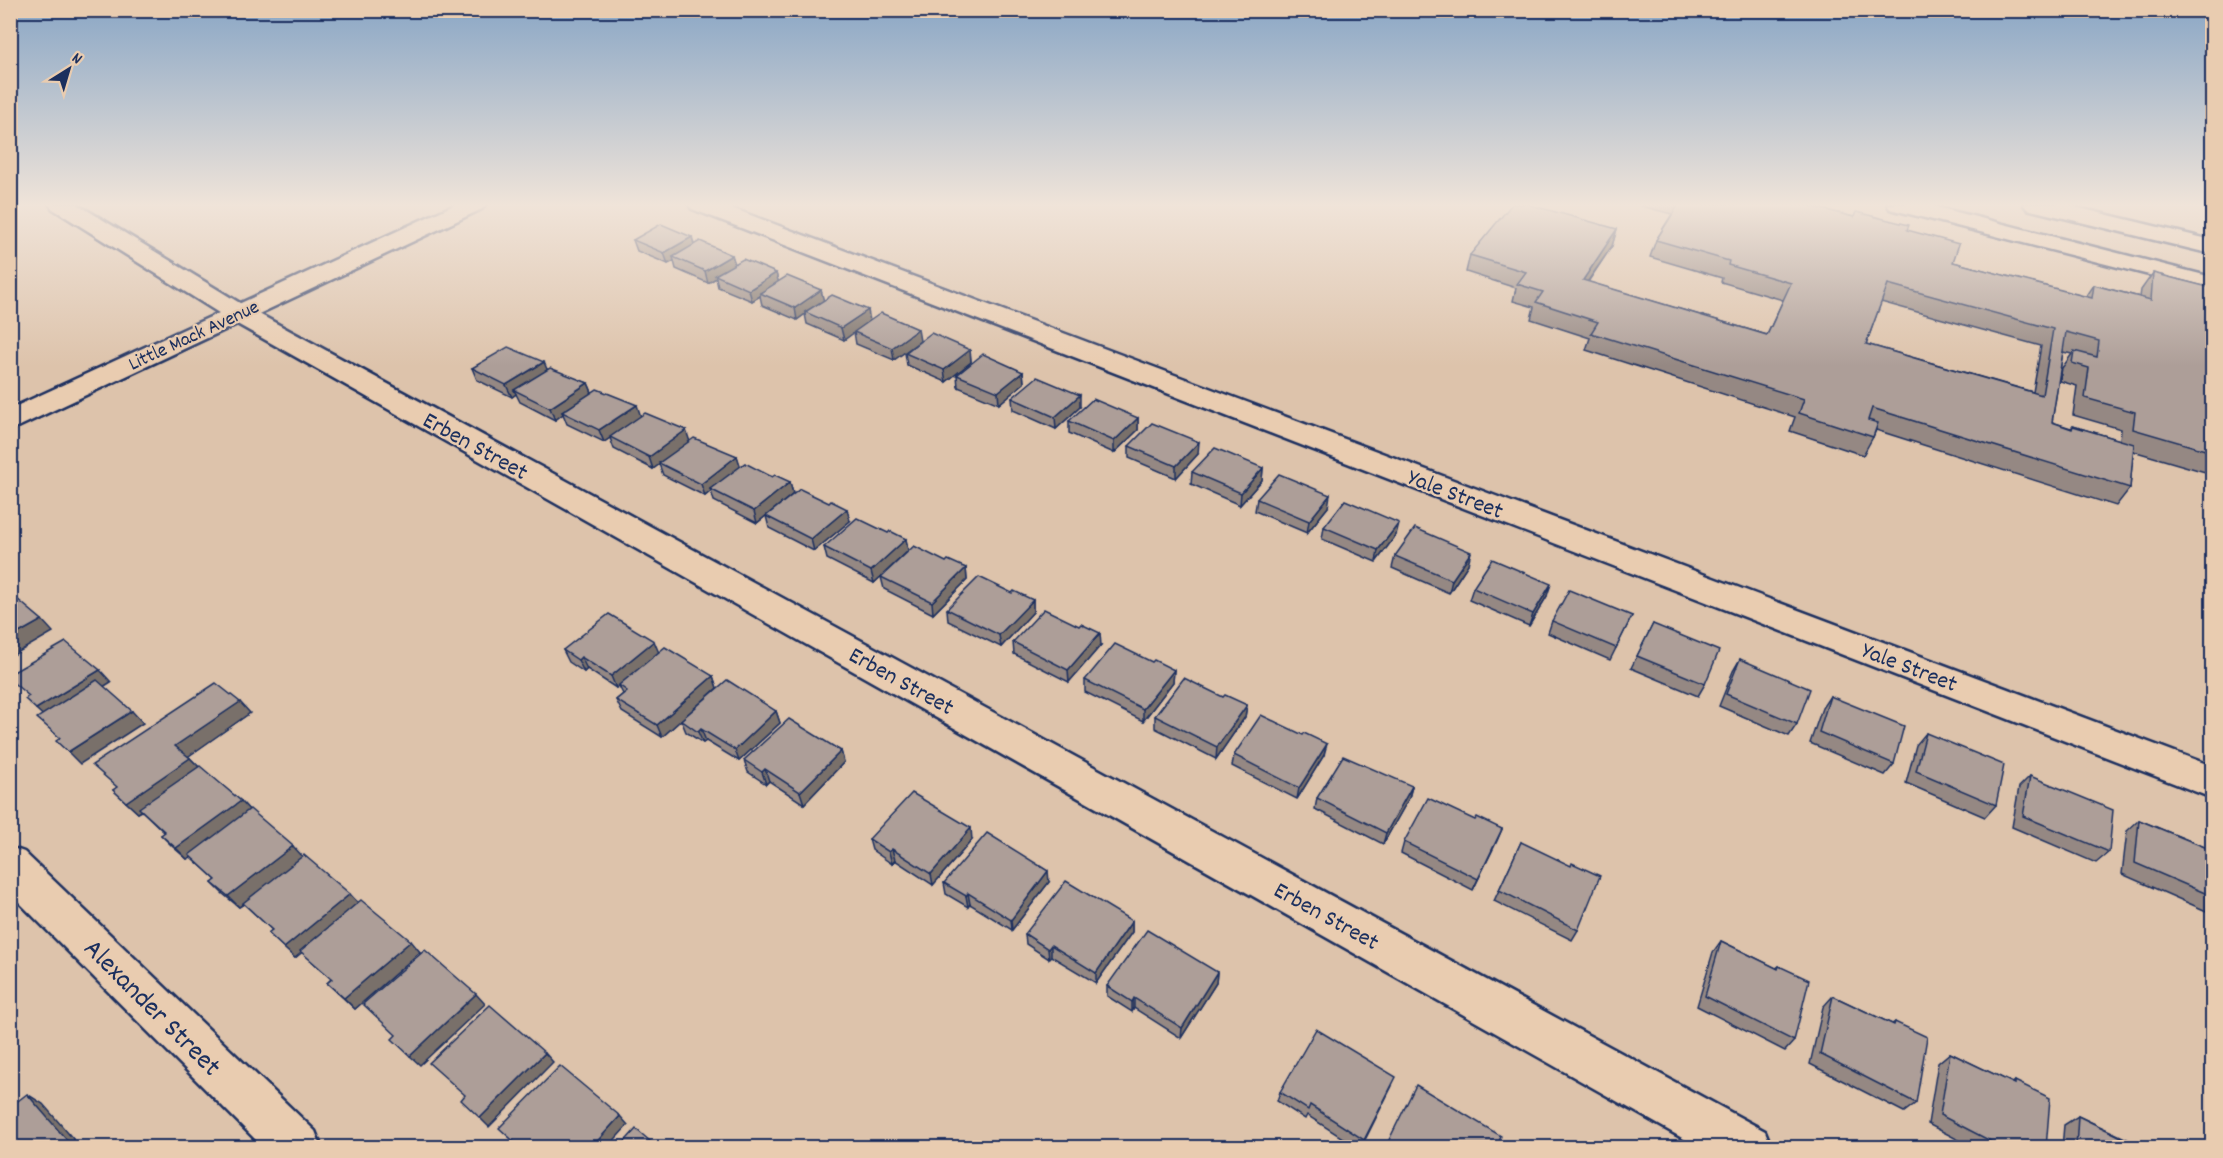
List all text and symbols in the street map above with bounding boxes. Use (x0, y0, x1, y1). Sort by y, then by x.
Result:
north arrow (39, 39, 99, 99)
text: N (66, 47, 87, 71)
street label: Little Mack Avenue (124, 294, 264, 379)
street label: Erben Street (416, 405, 533, 491)
street label: Yale Street (1402, 462, 1508, 530)
street label: Yale Street (1856, 635, 1962, 703)
street label: Erben Street (842, 640, 959, 726)
street label: Erben Street (1267, 875, 1384, 961)
street label: Alexander Street (72, 931, 229, 1088)

